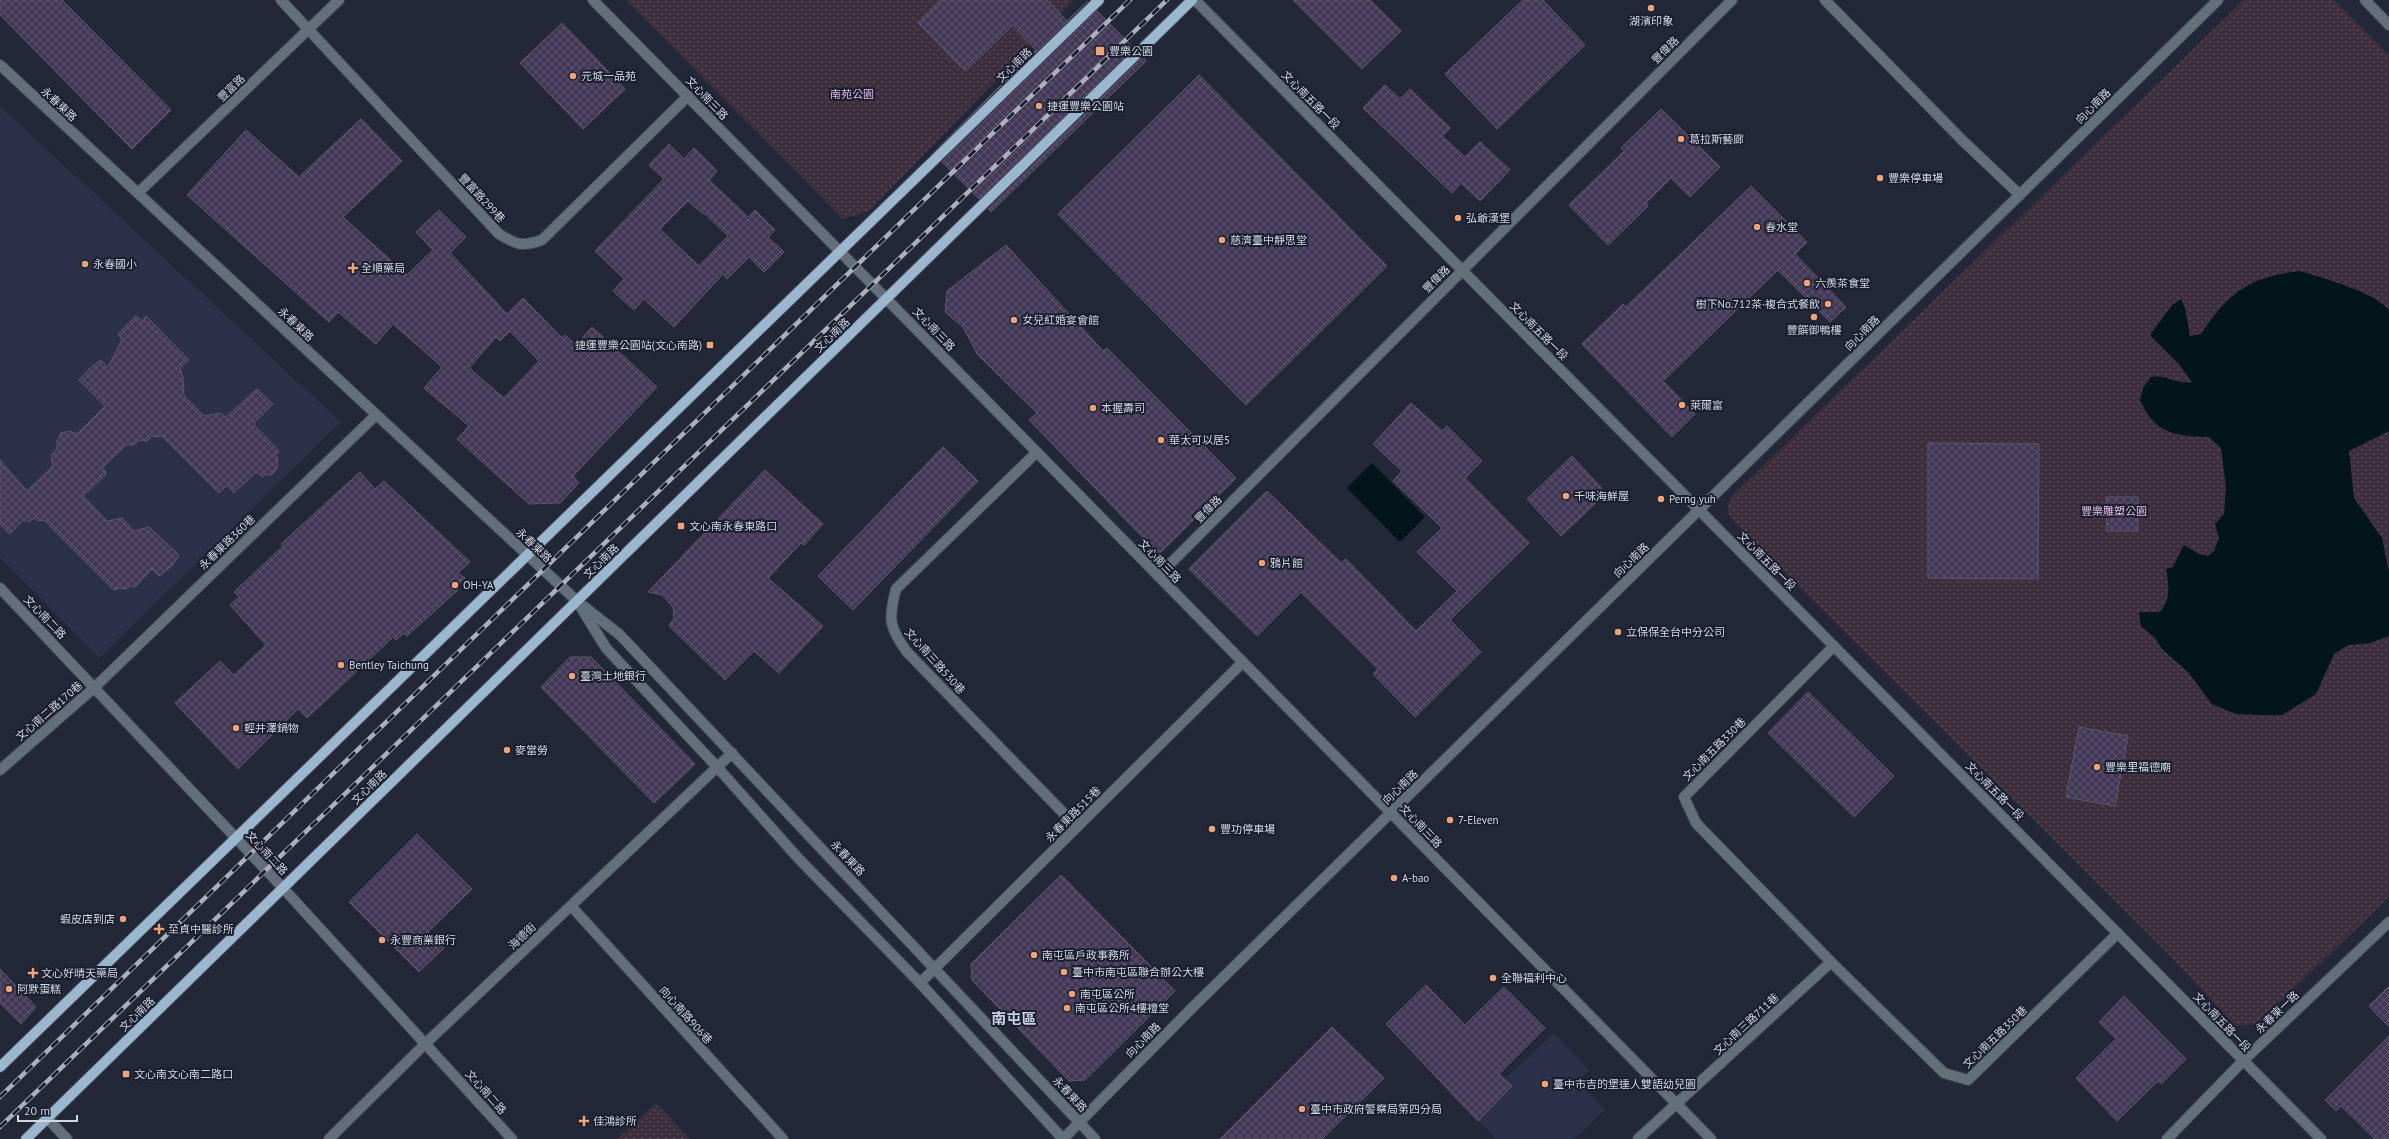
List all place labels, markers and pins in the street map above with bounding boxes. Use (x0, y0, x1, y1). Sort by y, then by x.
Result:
marker: 湖濱印象 (1646, 3, 1656, 13)
place label: 湖濱印象 (1629, 14, 1673, 28)
place label: 豐樂公園 (1109, 44, 1153, 58)
marker: 豐樂公園 (1094, 45, 1106, 57)
place label: 元城一品苑 (581, 69, 636, 83)
marker: 元城一品苑 (568, 71, 578, 81)
place label: 捷運豐樂公園站 (1047, 99, 1124, 113)
marker: 捷運豐樂公園站 (1034, 101, 1044, 111)
place label: 葛拉斯藝廊 (1689, 132, 1744, 146)
marker: 葛拉斯藝廊 (1676, 134, 1686, 144)
place label: 豐樂停車場 (1888, 171, 1943, 185)
marker: 豐樂停車場 (1875, 173, 1885, 183)
place label: 弘爺漢堡 (1466, 211, 1510, 225)
marker: 弘爺漢堡 (1453, 213, 1463, 223)
place label: 春水堂 (1765, 220, 1798, 234)
marker: 春水堂 (1752, 222, 1762, 232)
place label: 慈濟臺中靜思堂 (1230, 233, 1307, 247)
marker: 慈濟臺中靜思堂 (1217, 235, 1227, 245)
place label: 永春國小 (93, 257, 137, 271)
marker: 永春國小 (80, 259, 90, 269)
place label: 全順藥局 (361, 261, 405, 275)
marker: 全順藥局 (348, 263, 358, 273)
place label: 六羨茶食堂 (1815, 276, 1870, 290)
marker: 六羨茶食堂 (1802, 278, 1812, 288)
place label: 樹下No.712茶·複合式餐飲 (1696, 297, 1820, 311)
marker: 樹下No.712茶·複合式餐飲 (1823, 299, 1833, 309)
marker: 豐饌御鴨樓 (1809, 312, 1819, 322)
place label: 女兒紅婚宴會館 (1022, 313, 1099, 327)
marker: 女兒紅婚宴會館 (1009, 315, 1019, 325)
place label: 豐饌御鴨樓 (1787, 323, 1842, 337)
place label: 捷運豐樂公園站(文心南路) (575, 338, 702, 352)
marker: 捷運豐樂公園站(文心南路) (705, 340, 715, 350)
place label: 萊爾富 (1690, 398, 1723, 412)
marker: 萊爾富 (1677, 400, 1687, 410)
place label: 本握壽司 (1101, 401, 1145, 415)
marker: 本握壽司 (1088, 403, 1098, 413)
place label: 華太可以居5 (1169, 433, 1230, 447)
marker: 華太可以居5 (1156, 435, 1166, 445)
place label: 千味海鮮屋 (1574, 489, 1629, 503)
marker: 千味海鮮屋 (1561, 491, 1571, 501)
place label: Perng yuh (1669, 492, 1716, 506)
marker: Perng yuh (1656, 494, 1666, 504)
place label: 文心南永春東路口 (689, 519, 777, 533)
marker: 文心南永春東路口 (676, 521, 686, 531)
place label: 鴉片館 (1270, 556, 1303, 570)
marker: 鴉片館 (1257, 558, 1267, 568)
place label: OH-YA (463, 578, 494, 592)
marker: OH-YA (450, 580, 460, 590)
place label: 立保保全台中分公司 (1626, 625, 1725, 639)
marker: 立保保全台中分公司 (1613, 627, 1623, 637)
place label: Bentley Taichung (349, 658, 429, 672)
marker: Bentley Taichung (336, 660, 346, 670)
place label: 臺灣土地銀行 (580, 669, 646, 683)
marker: 臺灣土地銀行 (567, 671, 577, 681)
place label: 輕井澤鍋物 (244, 721, 299, 735)
marker: 輕井澤鍋物 (231, 723, 241, 733)
place label: 麥當勞 (515, 743, 548, 757)
marker: 麥當勞 (502, 745, 512, 755)
place label: 豐樂里福德廟 (2105, 760, 2171, 774)
marker: 豐樂里福德廟 (2092, 762, 2102, 772)
place label: 7-Eleven (1458, 813, 1499, 827)
marker: 7-Eleven (1445, 815, 1455, 825)
place label: 豐功停車場 (1220, 822, 1275, 836)
marker: 豐功停車場 (1207, 824, 1217, 834)
place label: A-bao (1402, 871, 1429, 885)
marker: A-bao (1389, 873, 1399, 883)
place label: 蝦皮店到店 (60, 912, 115, 926)
marker: 蝦皮店到店 (118, 914, 128, 924)
place label: 至貞中醫診所 (168, 922, 234, 936)
marker: 至貞中醫診所 (153, 923, 165, 935)
place label: 永豐商業銀行 (390, 933, 456, 947)
marker: 永豐商業銀行 (377, 935, 387, 945)
place label: 南屯區戶政事務所 (1042, 948, 1130, 962)
marker: 南屯區戶政事務所 (1029, 950, 1039, 960)
place label: 臺中市南屯區聯合辦公大樓 (1072, 965, 1204, 979)
place label: 文心好晴天藥局 (41, 966, 118, 980)
marker: 臺中市南屯區聯合辦公大樓 (1059, 967, 1069, 977)
marker: 文心好晴天藥局 (28, 968, 38, 978)
place label: 全聯福利中心 (1501, 971, 1567, 985)
marker: 全聯福利中心 (1488, 973, 1498, 983)
place label: 阿默蛋糕 (17, 982, 61, 996)
marker: 阿默蛋糕 (4, 984, 14, 994)
place label: 南屯區公所 (1080, 987, 1135, 1001)
marker: 南屯區公所 (1067, 989, 1077, 999)
place label: 南屯區公所4樓禮堂 (1075, 1001, 1169, 1015)
marker: 南屯區公所4樓禮堂 (1062, 1003, 1072, 1013)
place label: 文心南文心南二路口 (134, 1067, 233, 1081)
marker: 文心南文心南二路口 (121, 1069, 131, 1079)
place label: 臺中市吉的堡達人雙語幼兒園 (1553, 1077, 1696, 1091)
marker: 臺中市吉的堡達人雙語幼兒園 (1540, 1079, 1550, 1089)
place label: 臺中市政府警察局第四分局 (1310, 1102, 1442, 1116)
marker: 臺中市政府警察局第四分局 (1297, 1104, 1307, 1114)
place label: 佳鴻診所 (593, 1114, 637, 1128)
marker: 佳鴻診所 (578, 1115, 590, 1127)

